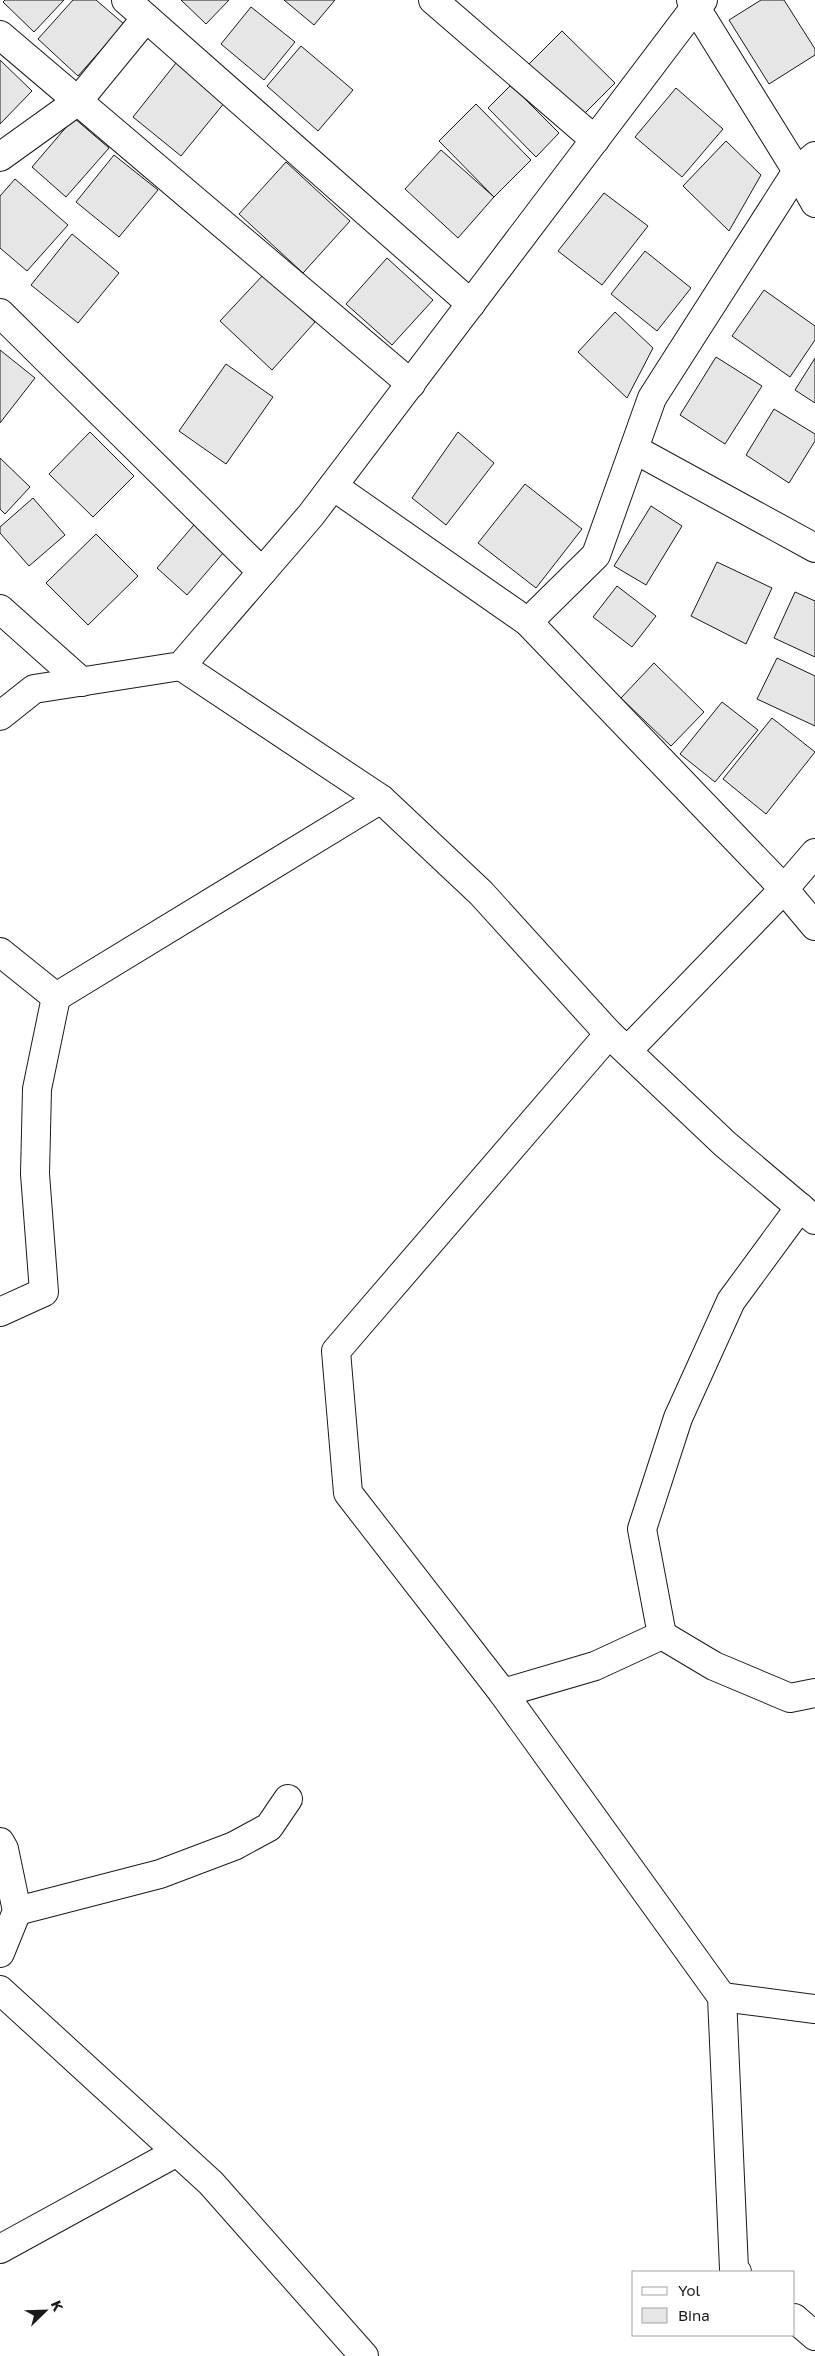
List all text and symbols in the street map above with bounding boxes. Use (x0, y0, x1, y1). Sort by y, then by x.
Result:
legend (632, 2271, 795, 2336)
text: Yol (678, 2281, 700, 2299)
north arrow (20, 2286, 70, 2336)
text: K (48, 2298, 67, 2314)
text: Bina (678, 2306, 710, 2324)

